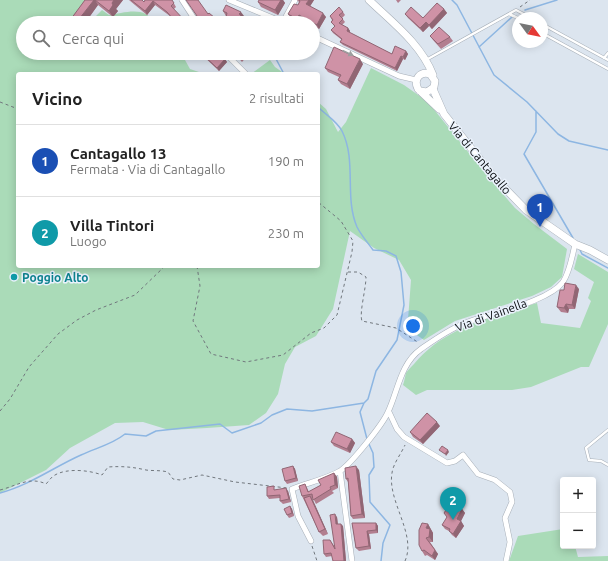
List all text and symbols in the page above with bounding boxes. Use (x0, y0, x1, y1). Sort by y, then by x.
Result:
north arrow (512, 12, 548, 48)
search box (16, 16, 320, 60)
icon: search (30, 27, 52, 49)
text: Cerca qui (62, 30, 124, 47)
one-way arrow (343, 50, 354, 56)
text: Vicino (32, 89, 82, 108)
text: 2 risultati (249, 91, 304, 105)
street label: Via di Cantagallo (446, 119, 514, 197)
text: Cantagallo 13 (70, 145, 167, 162)
text: 1 (41, 154, 49, 168)
text: 190 m (268, 154, 304, 168)
text: Fermata · Via di Cantagallo (70, 162, 225, 176)
pin: 1 (527, 194, 553, 227)
text: Villa Tintori (70, 217, 154, 234)
text: 2 (41, 226, 49, 240)
text: 230 m (268, 226, 304, 240)
text: Luogo (70, 234, 107, 248)
place label: Poggio Alto (22, 271, 88, 284)
marker: Poggio Alto (9, 272, 19, 282)
street label: Via di Vainella (454, 296, 528, 334)
your location (403, 316, 423, 336)
map controls (560, 477, 596, 549)
button: + (560, 477, 596, 513)
pin: 2 (440, 487, 466, 520)
button: − (560, 513, 596, 549)

